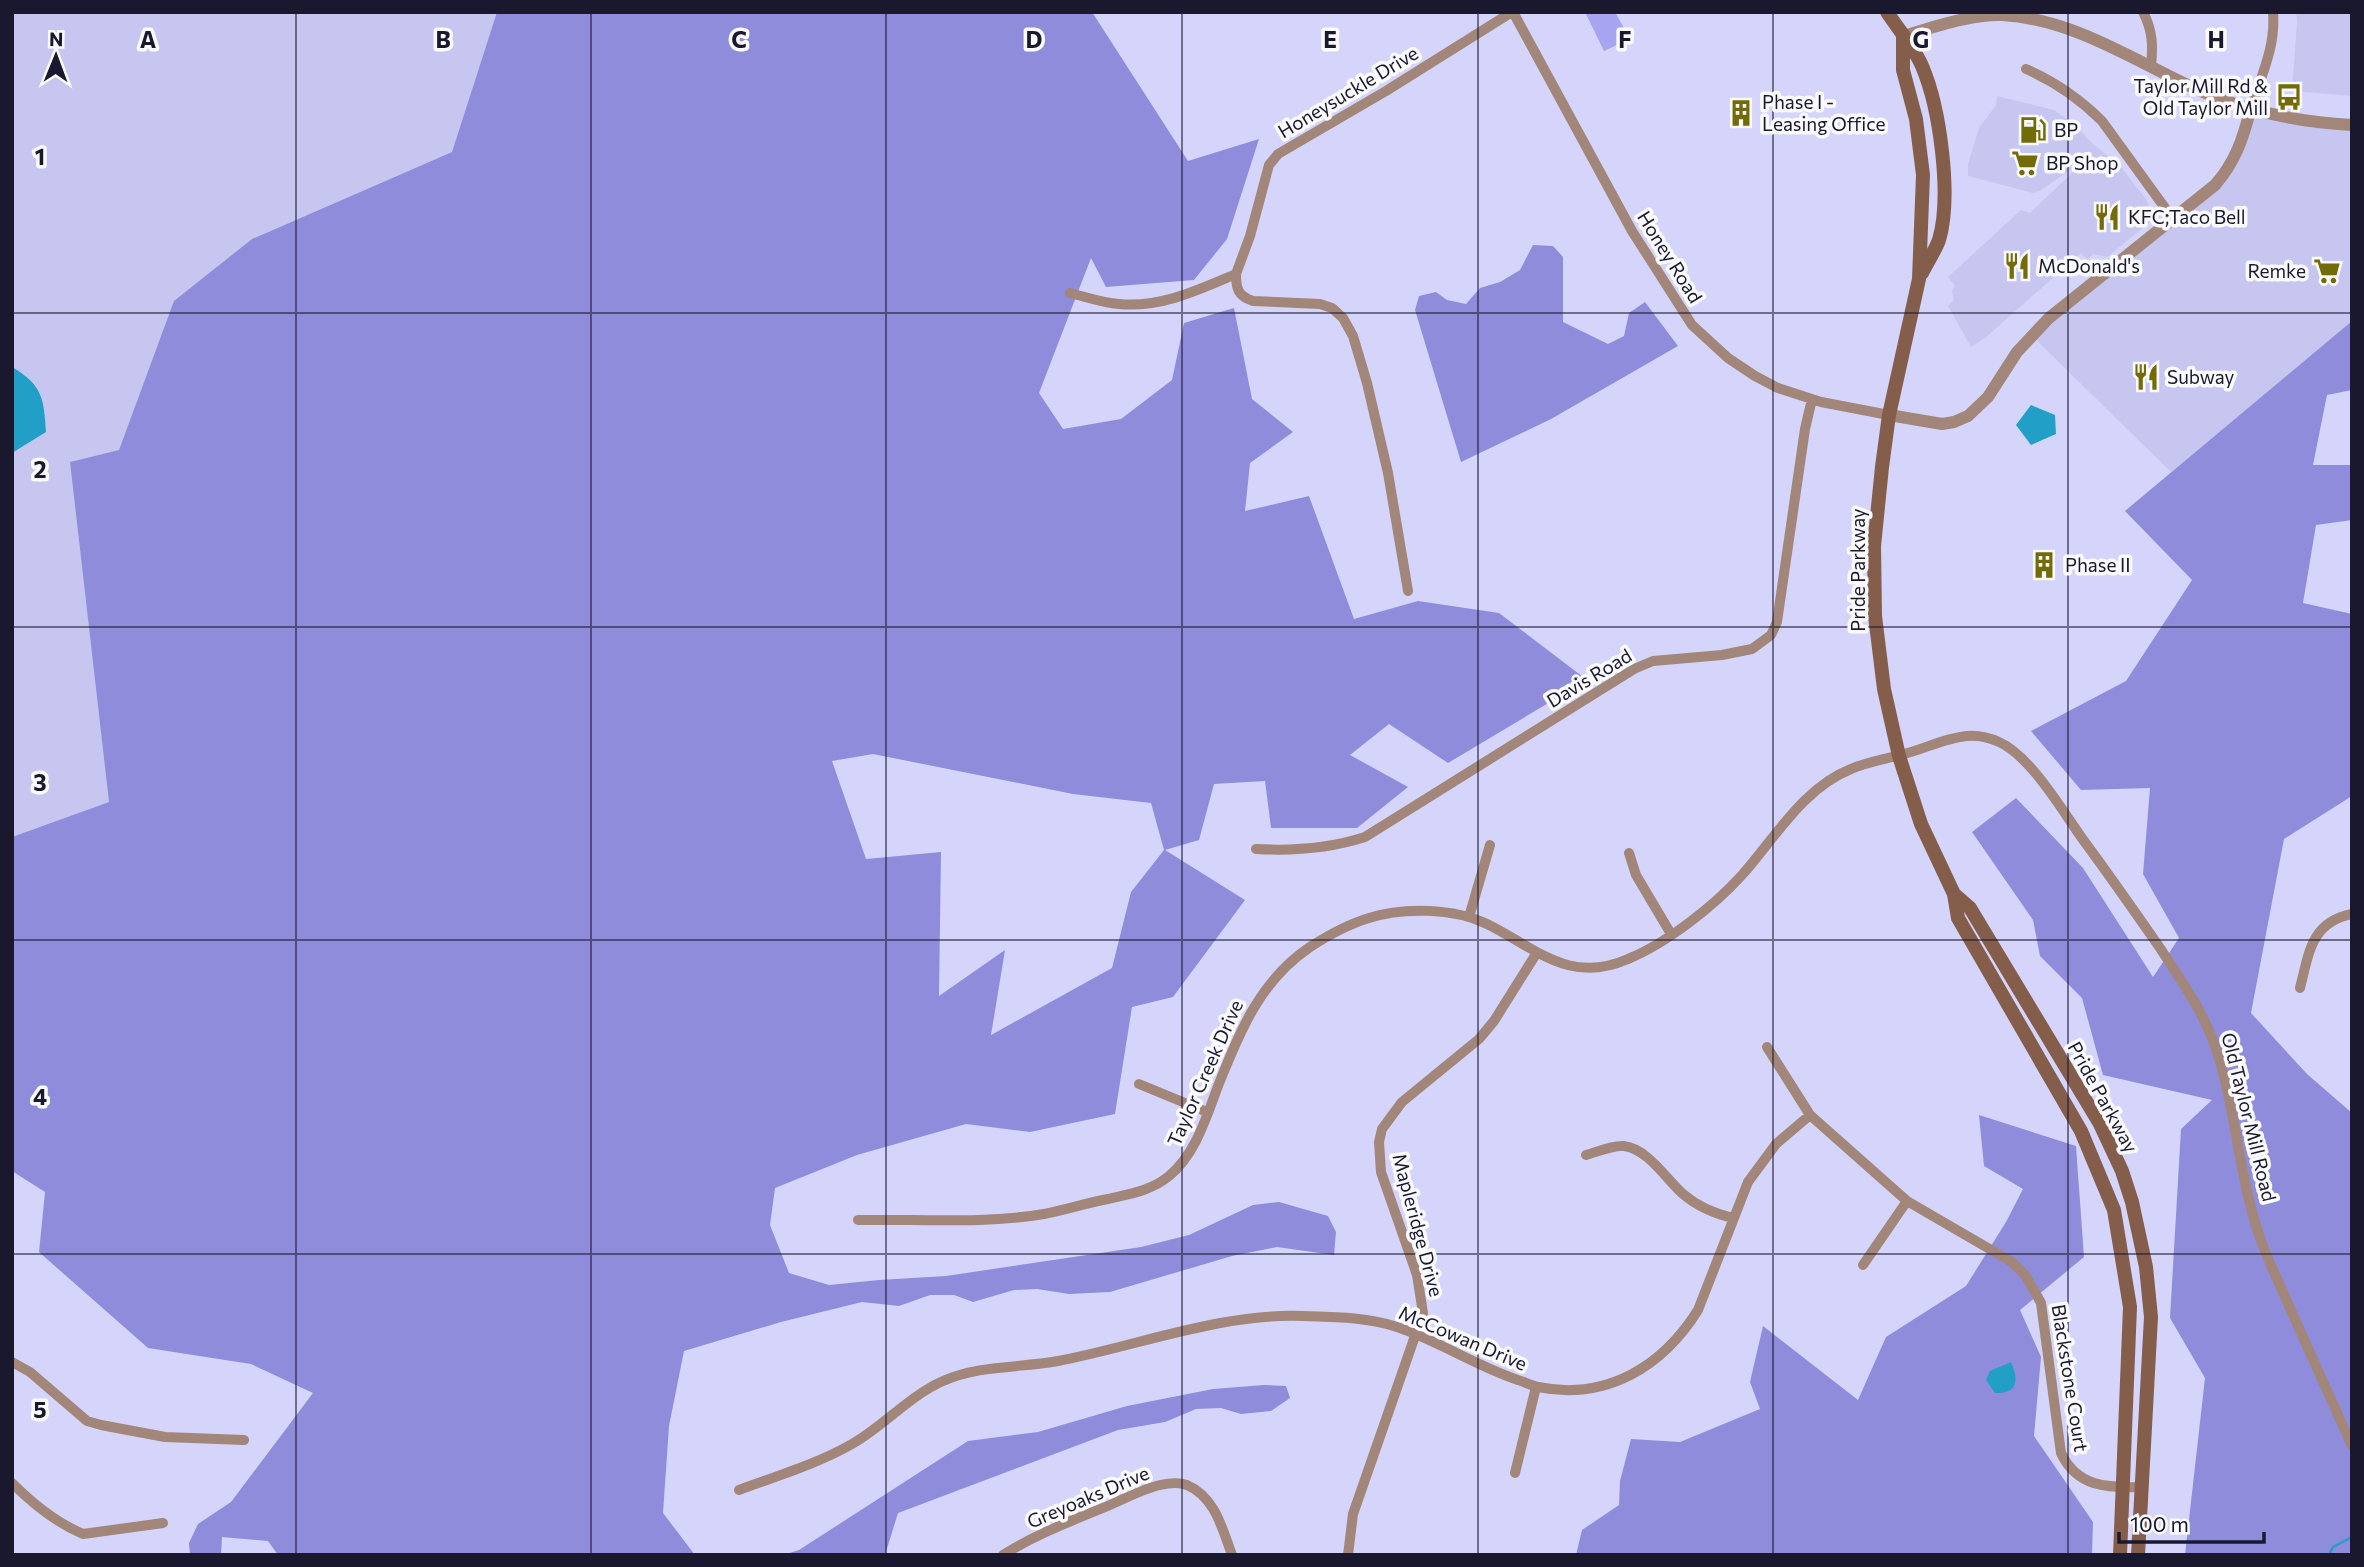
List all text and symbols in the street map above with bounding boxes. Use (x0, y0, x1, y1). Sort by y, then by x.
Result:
north arrow (21, 21, 91, 91)
text: A (140, 25, 157, 53)
text: B (435, 25, 451, 53)
text: C (731, 25, 747, 53)
text: D (1026, 25, 1043, 53)
text: E (1323, 25, 1337, 53)
text: F (1618, 25, 1632, 53)
text: G (1913, 25, 1929, 53)
text: H (2207, 25, 2225, 53)
text: N (49, 27, 64, 50)
street label: Honeysuckle Drive (1274, 41, 1422, 142)
place label: Taylor Mill Rd & Old Taylor Mill (2133, 74, 2268, 119)
bus stop icon: Taylor Mill Rd & Old Taylor Mill (2274, 82, 2304, 112)
place label: Phase I - Leasing Office (1762, 90, 1886, 135)
building icon: Phase I - Leasing Office (1726, 98, 1756, 128)
fuel station icon: BP (2018, 115, 2048, 145)
place label: BP (2054, 118, 2078, 141)
text: 1 (35, 142, 45, 170)
supermarket icon: BP Shop (2010, 148, 2040, 178)
place label: BP Shop (2046, 151, 2118, 174)
restaurant icon: KFC;Taco Bell (2092, 202, 2122, 232)
place label: KFC;Taco Bell (2128, 205, 2246, 228)
street label: Honey Road (1633, 206, 1708, 307)
restaurant icon: McDonald's (2002, 251, 2032, 281)
place label: McDonald's (2038, 254, 2140, 277)
supermarket icon: Remke (2312, 256, 2342, 286)
place label: Remke (2247, 259, 2306, 282)
restaurant icon: Subway (2131, 362, 2161, 392)
place label: Subway (2167, 365, 2234, 388)
text: 2 (33, 455, 47, 483)
street label: Pride Parkway (1846, 508, 1869, 632)
building icon: Phase II (2029, 550, 2059, 580)
place label: Phase II (2065, 553, 2131, 576)
street label: Davis Road (1542, 643, 1635, 712)
text: 3 (33, 768, 47, 796)
street label: Taylor Creek Drive (1162, 996, 1247, 1149)
street label: Old Taylor Mill Road (2217, 1030, 2282, 1204)
street label: Pride Parkway (2063, 1037, 2143, 1156)
text: 4 (33, 1082, 47, 1110)
street label: Mapleridge Drive (1388, 1151, 1449, 1299)
street label: McCowan Drive (1396, 1300, 1531, 1375)
street label: Blackstone Court (2047, 1302, 2094, 1454)
text: 5 (33, 1395, 47, 1423)
street label: Greyoaks Drive (1023, 1461, 1152, 1533)
scale bar (2119, 1500, 2264, 1544)
text: 100 m (2130, 1511, 2189, 1536)

